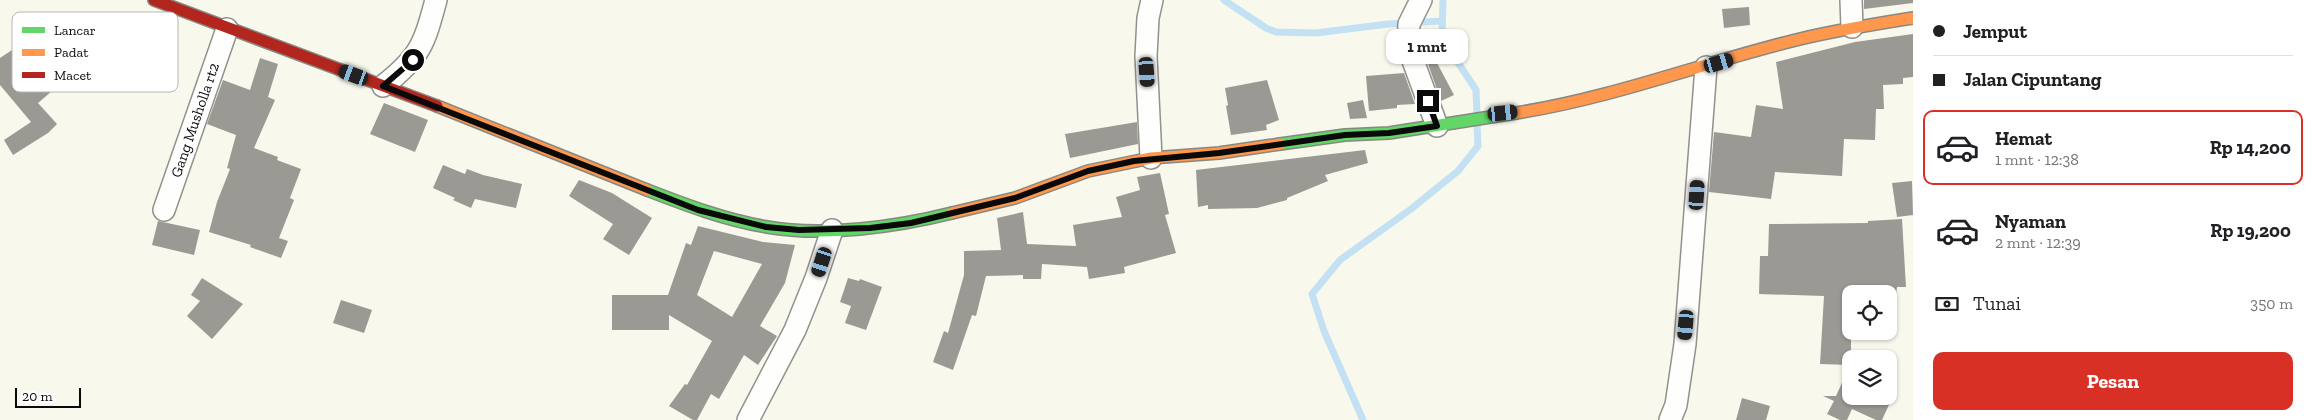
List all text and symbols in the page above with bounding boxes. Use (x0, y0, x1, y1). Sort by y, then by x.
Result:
legend (12, 12, 178, 92)
text: Jemput (1963, 20, 2027, 43)
text: Lancar (54, 22, 96, 39)
callout: 1 mnt (1387, 28, 1469, 64)
text: 1 mnt (1407, 37, 1447, 56)
text: Padat (54, 44, 89, 61)
route start (402, 49, 424, 71)
car (1702, 52, 1735, 74)
car (1138, 57, 1155, 87)
street label: Gang Musholla rt2 (167, 60, 223, 180)
car (337, 63, 370, 87)
text: Macet (54, 67, 92, 84)
text: Jalan Cipuntang (1963, 68, 2102, 91)
route end (1417, 90, 1439, 112)
car (1487, 104, 1518, 122)
icon: car (1935, 125, 1980, 170)
text: Hemat (1995, 127, 2052, 150)
text: Rp 14,200 (2210, 136, 2291, 159)
text: 1 mnt · 12:38 (1995, 150, 2079, 169)
car (1688, 180, 1705, 210)
icon: car (1935, 208, 1980, 253)
text: Nyaman (1995, 210, 2066, 233)
text: Rp 19,200 (2210, 219, 2291, 242)
text: 2 mnt · 12:39 (1995, 233, 2081, 252)
car (810, 245, 833, 279)
map controls (1842, 285, 1897, 405)
button: locate (1842, 285, 1897, 340)
icon: cash (1933, 290, 1961, 318)
text: Tunai (1973, 292, 2021, 315)
text: 350 m (2250, 294, 2293, 313)
car (1677, 309, 1694, 341)
button: layers (1842, 350, 1897, 405)
button: Pesan (1933, 352, 2293, 410)
scale bar (15, 385, 81, 408)
text: 20 m (22, 388, 53, 405)

